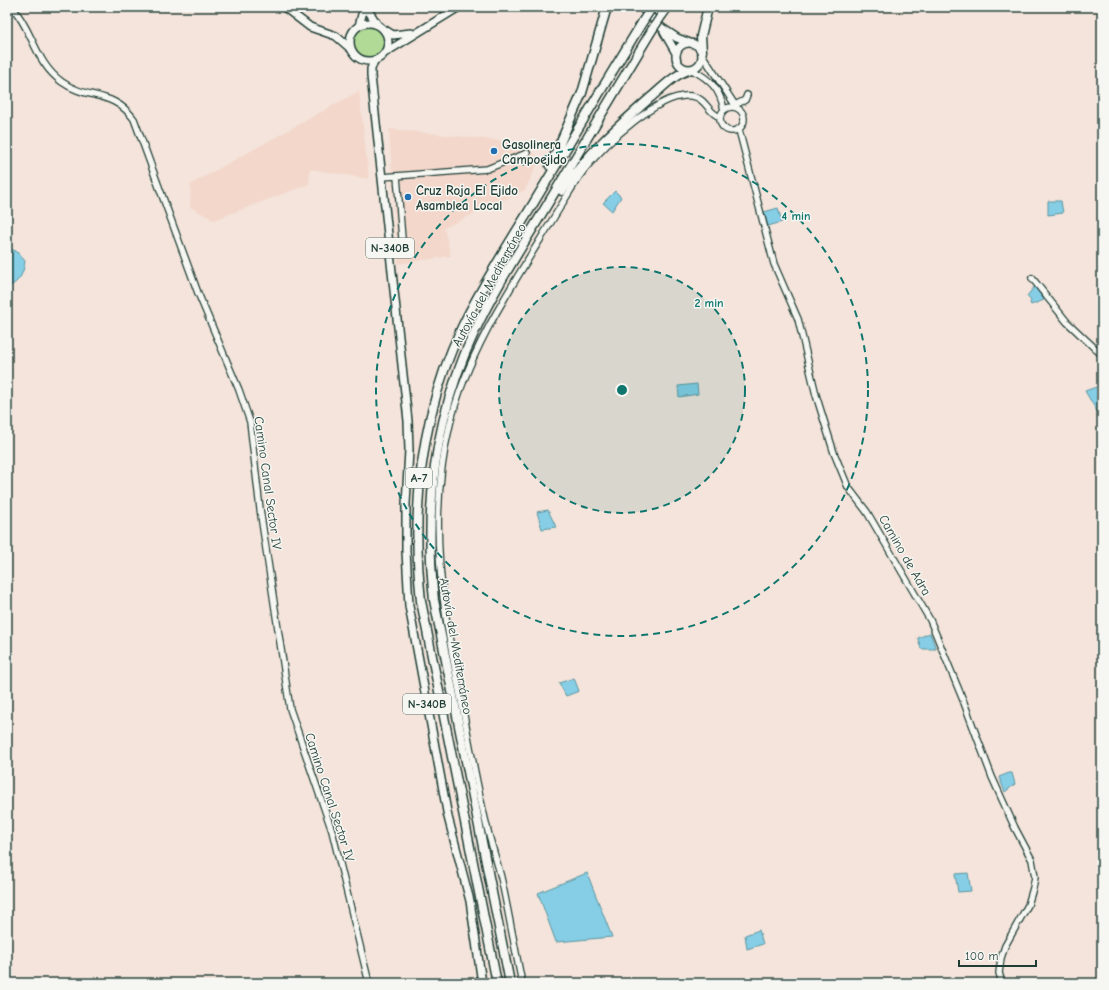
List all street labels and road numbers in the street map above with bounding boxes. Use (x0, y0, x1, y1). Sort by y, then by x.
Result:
street label: Autovía del Mediterráneo (449, 221, 529, 349)
road number: N-340B (366, 238, 414, 258)
street label: Camino Canal Sector IV (251, 415, 285, 551)
road number: A-7 (406, 468, 432, 488)
street label: Camino de Adra (876, 512, 934, 598)
street label: Autovía del Mediterráneo (437, 576, 475, 716)
road number: N-340B (403, 694, 451, 714)
street label: Camino Canal Sector IV (302, 731, 358, 863)

